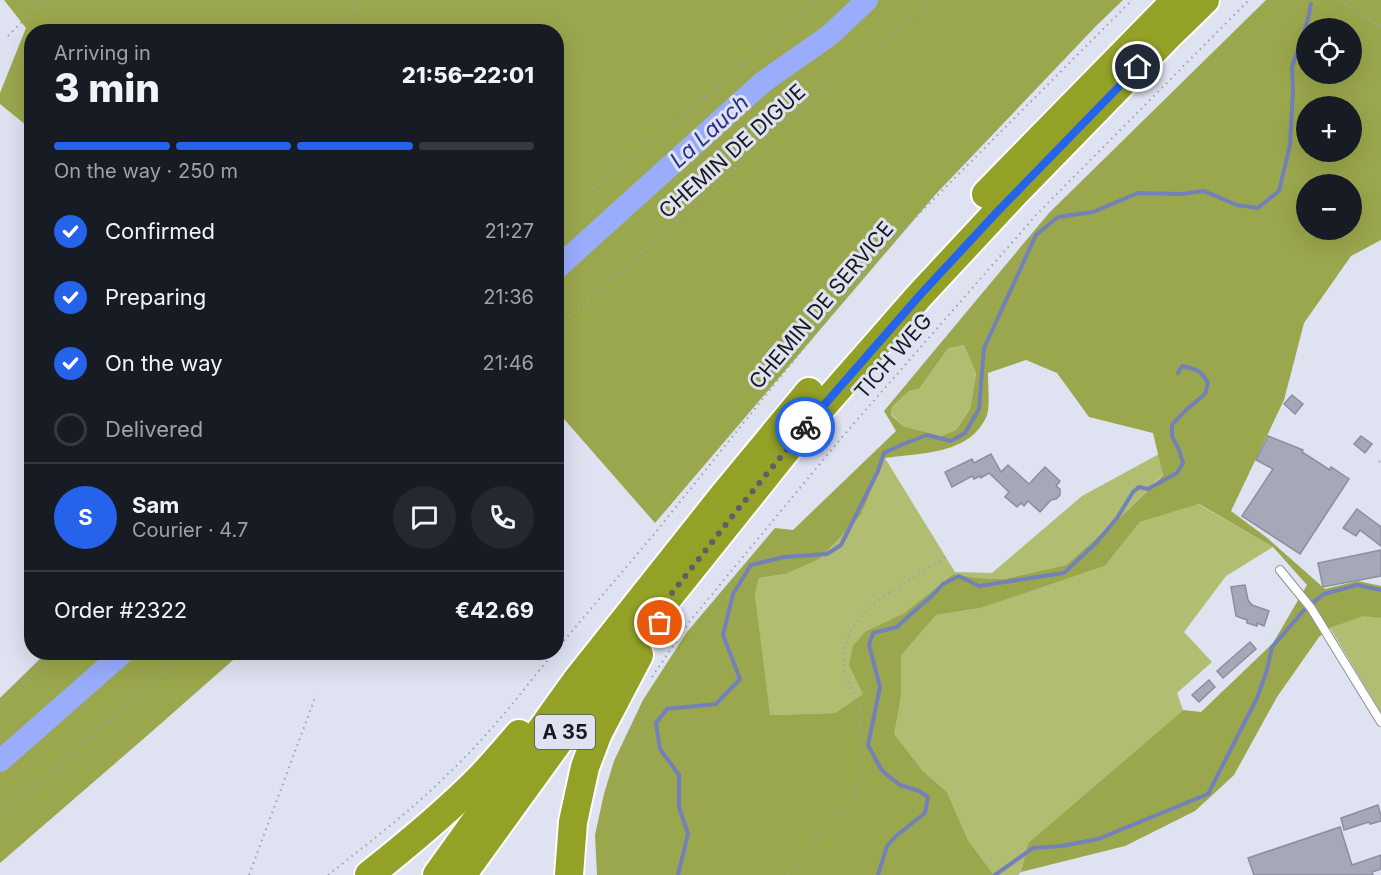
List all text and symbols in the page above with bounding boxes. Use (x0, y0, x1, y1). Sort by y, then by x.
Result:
map controls (1296, 18, 1362, 240)
button: locate (1296, 18, 1362, 84)
text: Arriving in (54, 41, 151, 65)
pin (1112, 41, 1163, 92)
icon: home (1121, 50, 1154, 83)
text: 21:56–22:01 (402, 62, 534, 88)
text: 3 min (54, 64, 160, 111)
street label: CHEMIN DE DIGUE (654, 79, 810, 223)
water label: La Lauch (664, 89, 754, 173)
button: + (1296, 96, 1362, 162)
text: On the way · 250 m (54, 159, 238, 183)
button: − (1296, 174, 1362, 240)
icon: check (54, 215, 87, 248)
street label: CHEMIN DE SERVICE (744, 216, 898, 394)
text: Confirmed (105, 218, 215, 244)
text: 21:27 (484, 219, 534, 243)
icon: check (54, 281, 87, 314)
text: Preparing (105, 284, 206, 310)
text: 21:36 (483, 285, 534, 309)
street label: TICH WEG (849, 308, 937, 404)
icon: check (54, 347, 87, 380)
text: On the way (105, 350, 223, 376)
text: 21:46 (483, 351, 534, 375)
courier (775, 397, 835, 457)
icon: bike (789, 411, 822, 444)
text: Delivered (105, 416, 203, 442)
button: chat (393, 486, 456, 549)
button: phone (471, 486, 534, 549)
text: Sam (132, 492, 179, 518)
text: S (78, 504, 93, 530)
text: Courier · 4.7 (132, 518, 248, 542)
text: Order #2322 (54, 597, 187, 623)
text: €42.69 (455, 597, 534, 623)
pin (634, 597, 685, 648)
icon: bag (643, 606, 676, 639)
road number: A 35 (535, 715, 595, 749)

